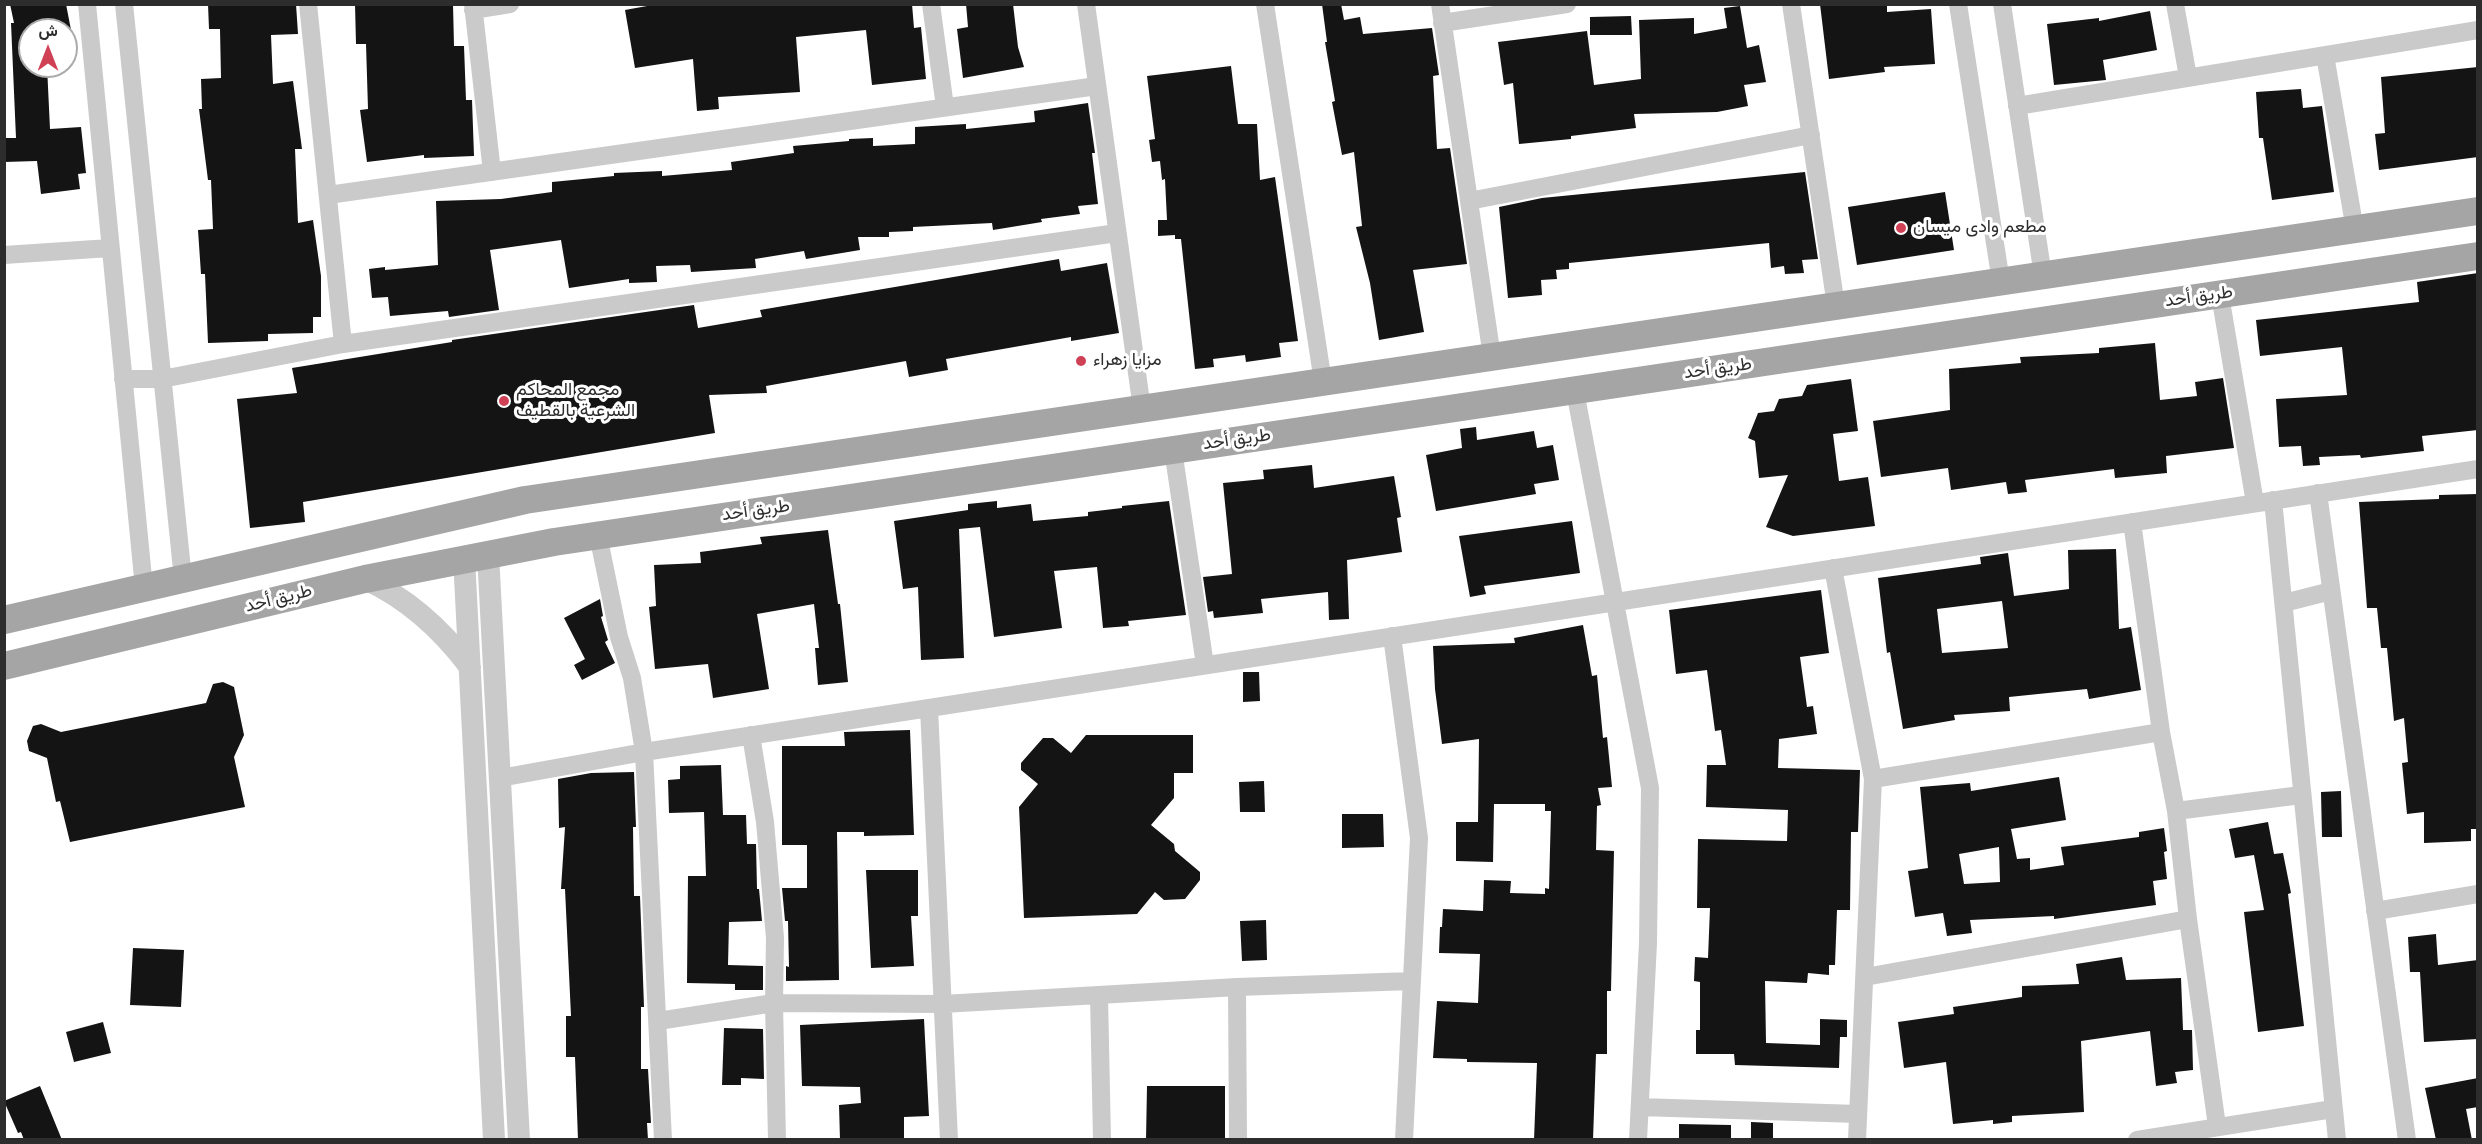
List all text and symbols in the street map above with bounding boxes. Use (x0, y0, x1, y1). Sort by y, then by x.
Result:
north arrow (18, 18, 78, 78)
text: ش (38, 22, 58, 42)
place label: مطعم وادى ميسان (1913, 217, 2047, 239)
marker: مطعم وادى ميسان (1894, 221, 1908, 235)
street label: طريق أحد (2164, 283, 2234, 313)
place label: مزايا زهراء (1093, 350, 1161, 372)
marker: مزايا زهراء (1074, 354, 1088, 368)
street label: طريق أحد (1683, 355, 1753, 385)
place label: مجمع المحاكم الشرعية بالقطيف (516, 380, 635, 422)
marker: مجمع المحاكم الشرعية بالقطيف (497, 394, 511, 408)
street label: طريق أحد (1202, 426, 1272, 456)
street label: طريق أحد (721, 497, 791, 527)
street label: طريق أحد (243, 581, 315, 619)

